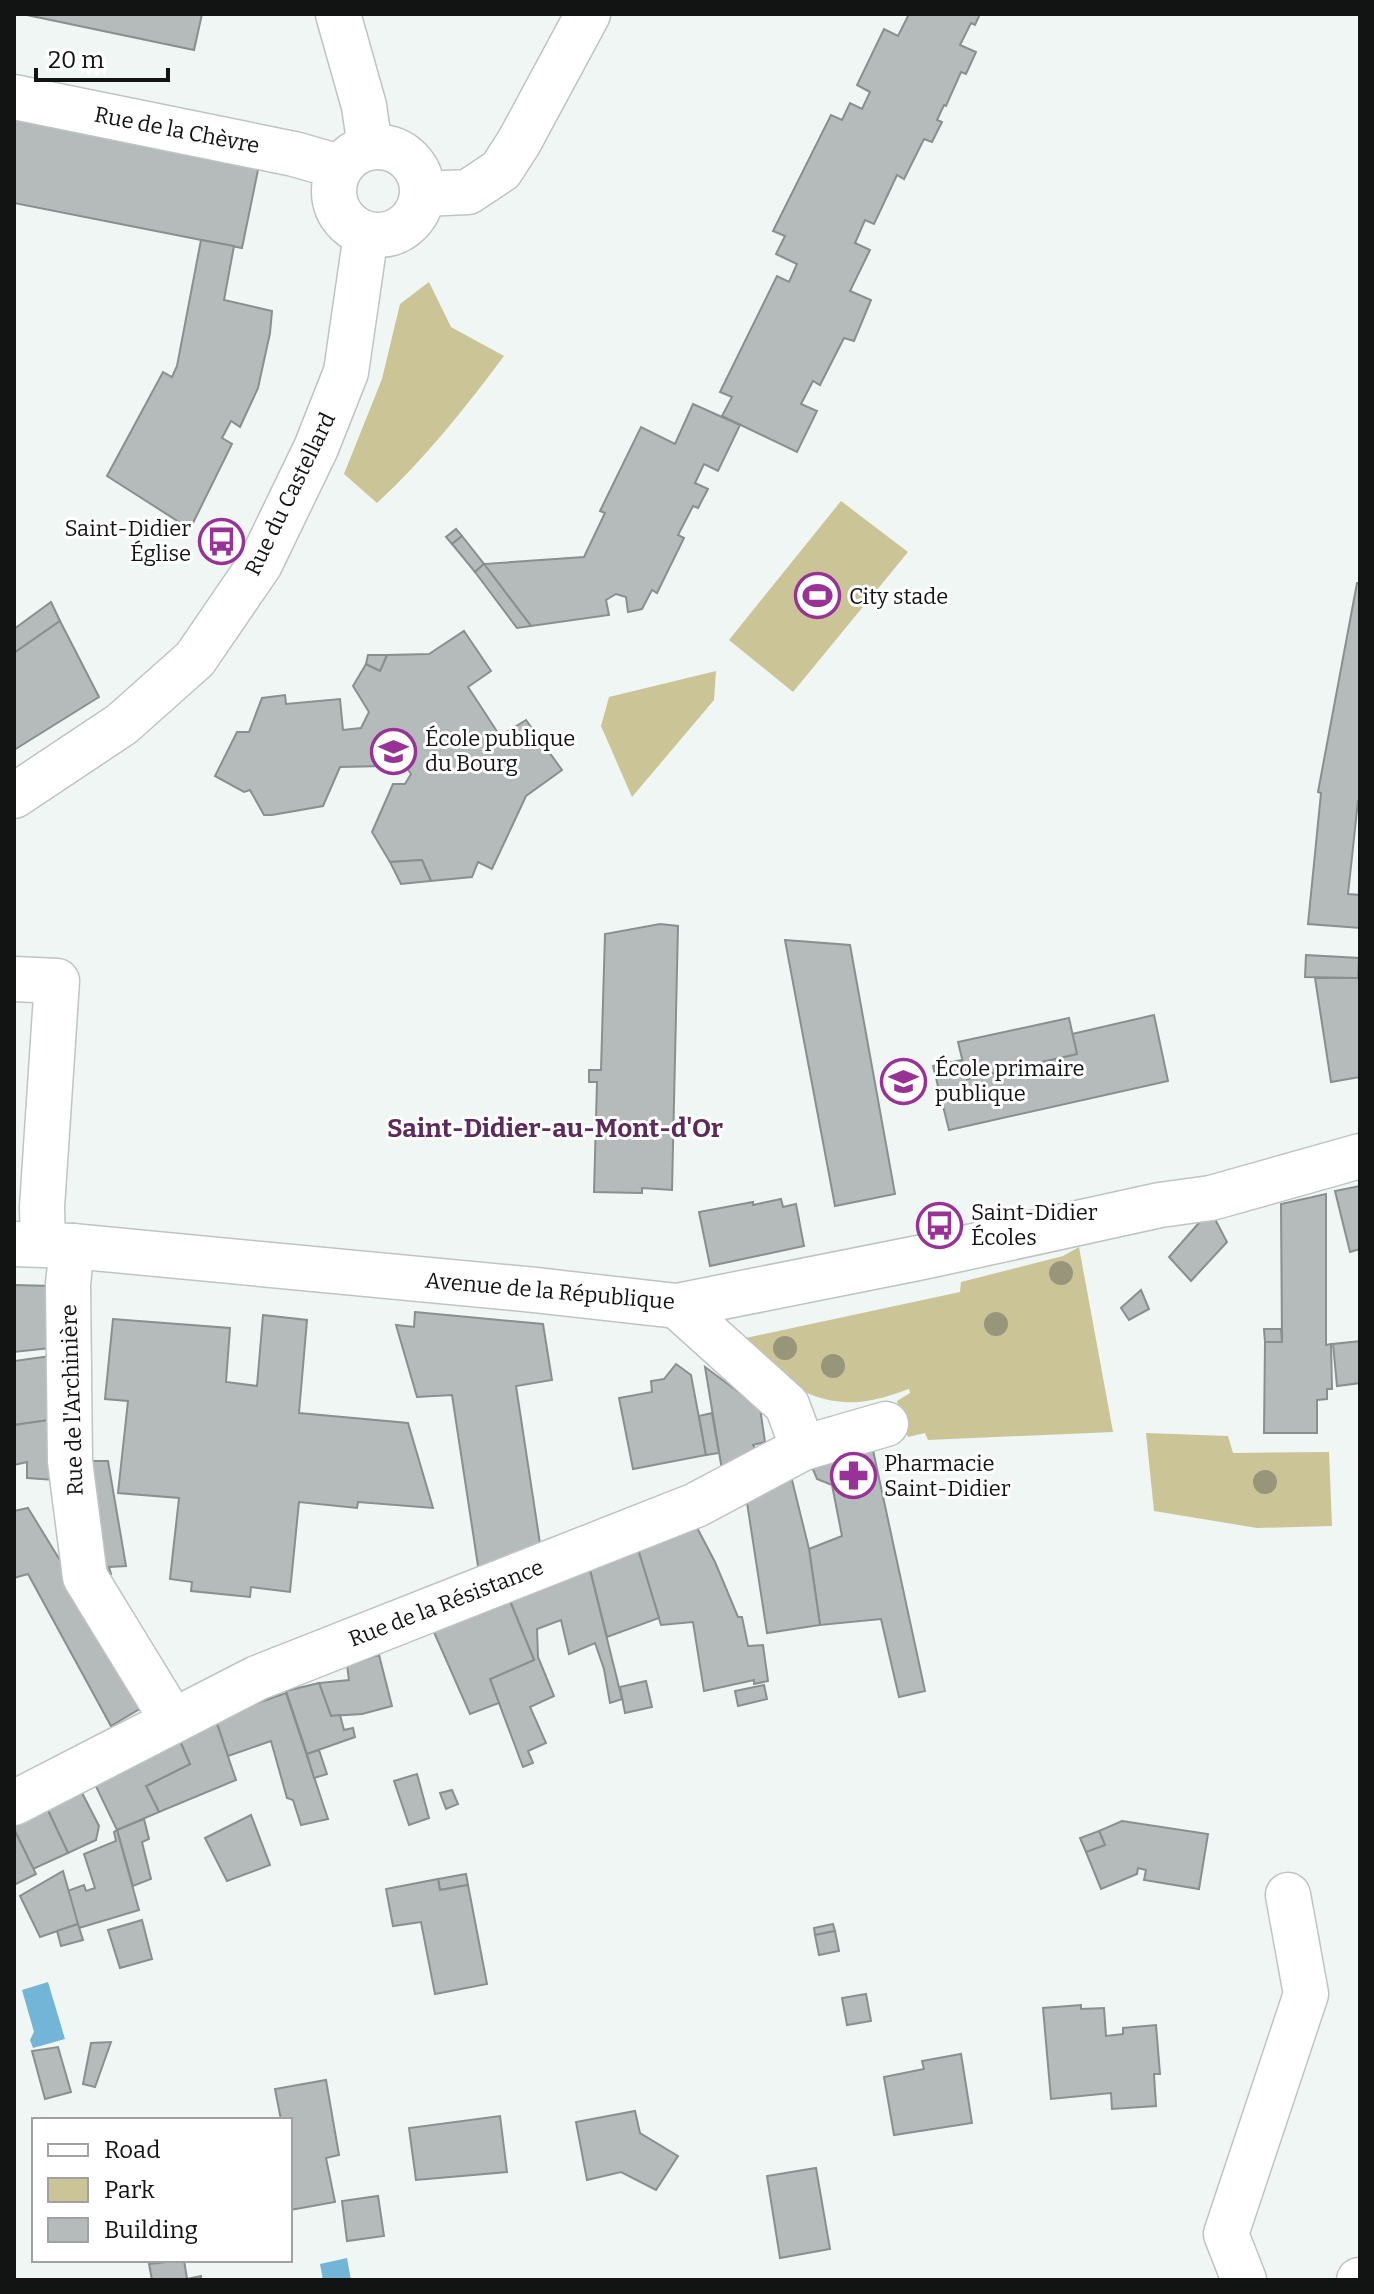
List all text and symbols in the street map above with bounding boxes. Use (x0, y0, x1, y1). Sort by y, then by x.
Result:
scale bar (36, 32, 168, 82)
text: 20 m (48, 46, 104, 74)
street label: Rue de la Chèvre (92, 101, 262, 159)
street label: Rue du Castellard (239, 408, 341, 580)
place label: Saint-Didier Église (64, 515, 191, 567)
bus stop icon: Saint-Didier Église (198, 517, 246, 565)
sports icon: City stade (794, 572, 842, 620)
place label: City stade (849, 583, 948, 610)
place label: École publique du Bourg (425, 725, 575, 777)
school or university icon: École publique du Bourg (370, 727, 418, 775)
place label: École primaire publique (935, 1055, 1085, 1107)
school or university icon: École primaire publique (880, 1057, 928, 1105)
district label: Saint-Didier-au-Mont-d'Or (387, 1113, 723, 1144)
place label: Saint-Didier Écoles (971, 1199, 1098, 1251)
bus stop icon: Saint-Didier Écoles (916, 1201, 964, 1249)
street label: Avenue de la République (424, 1267, 676, 1315)
street label: Rue de l'Archinière (55, 1304, 89, 1496)
place label: Pharmacie Saint-Didier (884, 1450, 1011, 1502)
pharmacy icon: Pharmacie Saint-Didier (829, 1452, 877, 1500)
street label: Rue de la Résistance (345, 1553, 547, 1653)
legend (32, 2118, 292, 2262)
text: Road (104, 2136, 160, 2164)
text: Park (104, 2176, 155, 2204)
text: Building (104, 2216, 198, 2244)

